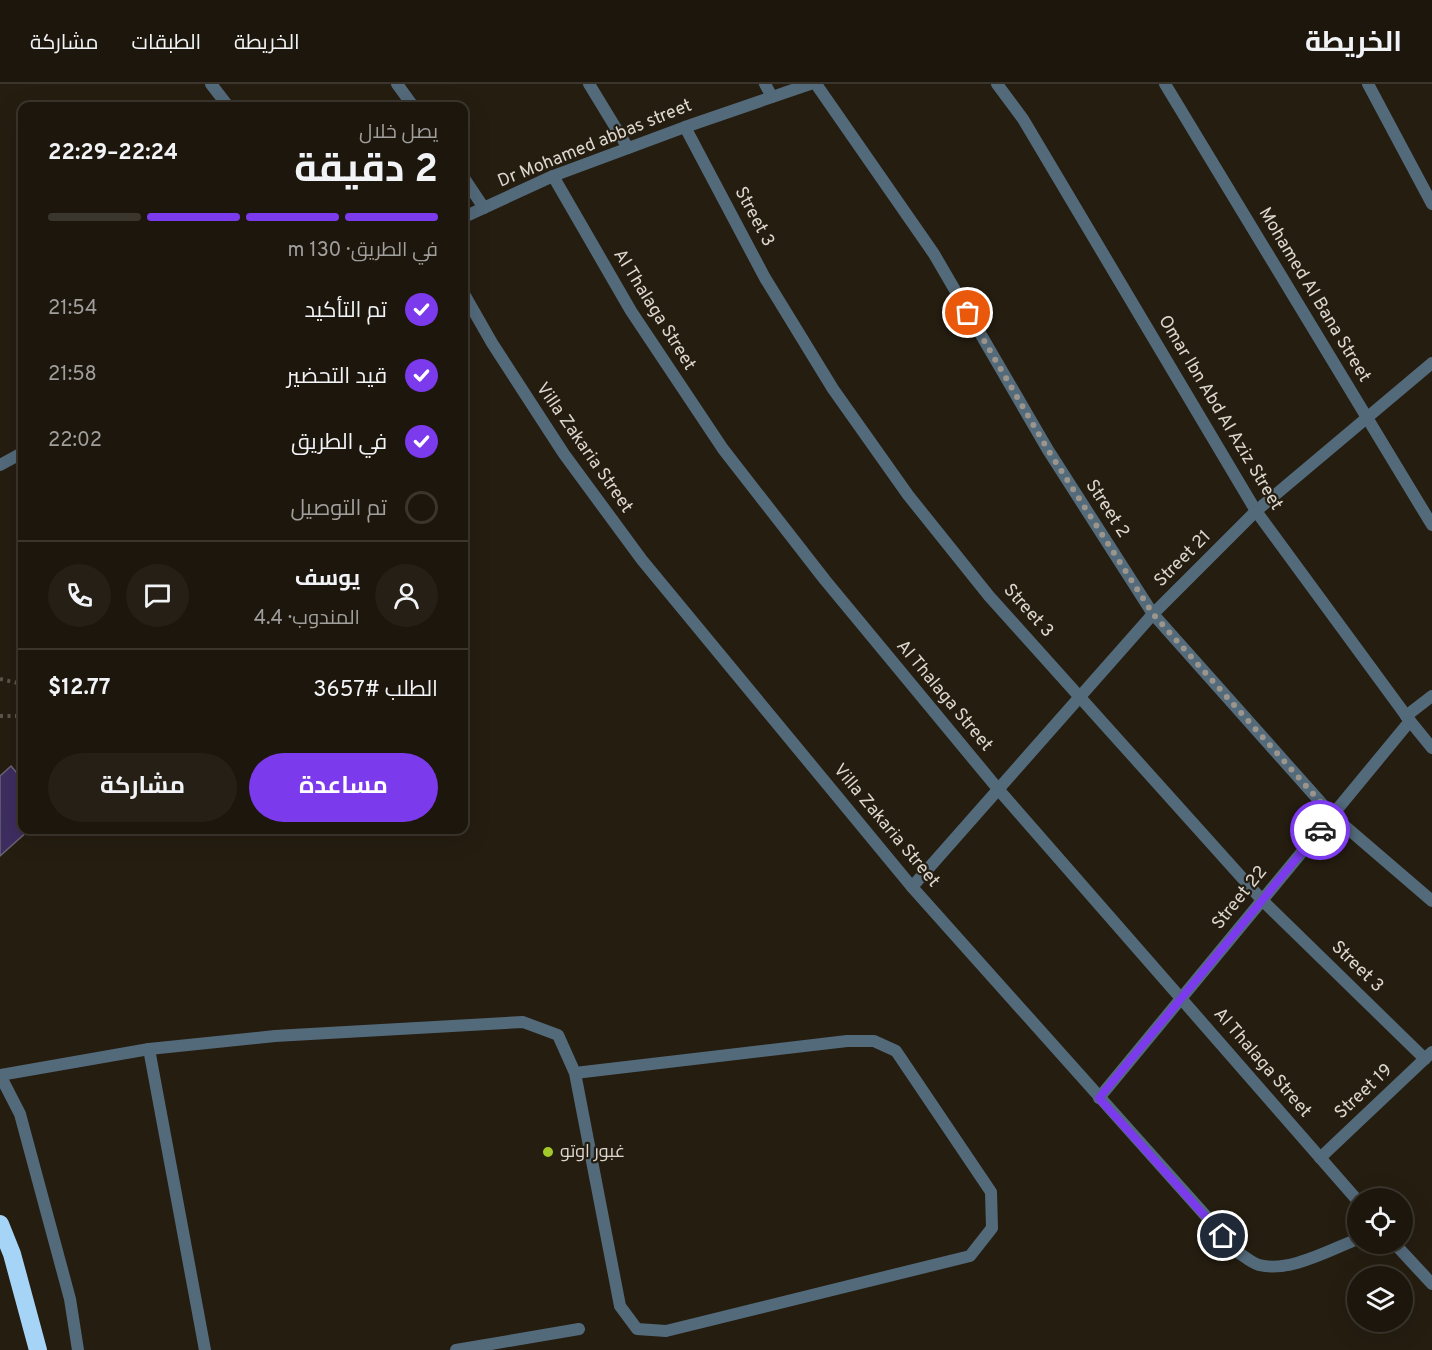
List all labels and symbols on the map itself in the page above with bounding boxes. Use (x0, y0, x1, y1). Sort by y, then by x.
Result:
street label: Dr Mohamed abbas street (495, 95, 695, 193)
street label: Street 3 (729, 183, 779, 251)
street label: Mohamed Al Bana Street (1253, 203, 1375, 387)
street label: Al Thalaga Street (608, 245, 700, 375)
pin (942, 287, 993, 338)
street label: Omar Ibn Abd Al Aziz Street (1153, 311, 1287, 515)
street label: Villa Zakaria Street (530, 378, 638, 518)
street label: Street 2 (1080, 476, 1134, 542)
street label: Street 21 (1150, 526, 1216, 592)
street label: Street 3 (998, 579, 1058, 643)
street label: Al Thalaga Street (891, 636, 997, 756)
street label: Villa Zakaria Street (828, 760, 944, 892)
courier (1290, 800, 1350, 860)
street label: Street 22 (1207, 861, 1273, 935)
street label: Street 3 (1326, 936, 1388, 998)
street label: Al Thalaga Street (1208, 1003, 1316, 1123)
street label: Street 19 (1330, 1059, 1398, 1125)
place label: غبور اوتو (560, 1141, 625, 1164)
marker: غبور اوتو (541, 1145, 555, 1159)
pin (1197, 1210, 1248, 1261)

